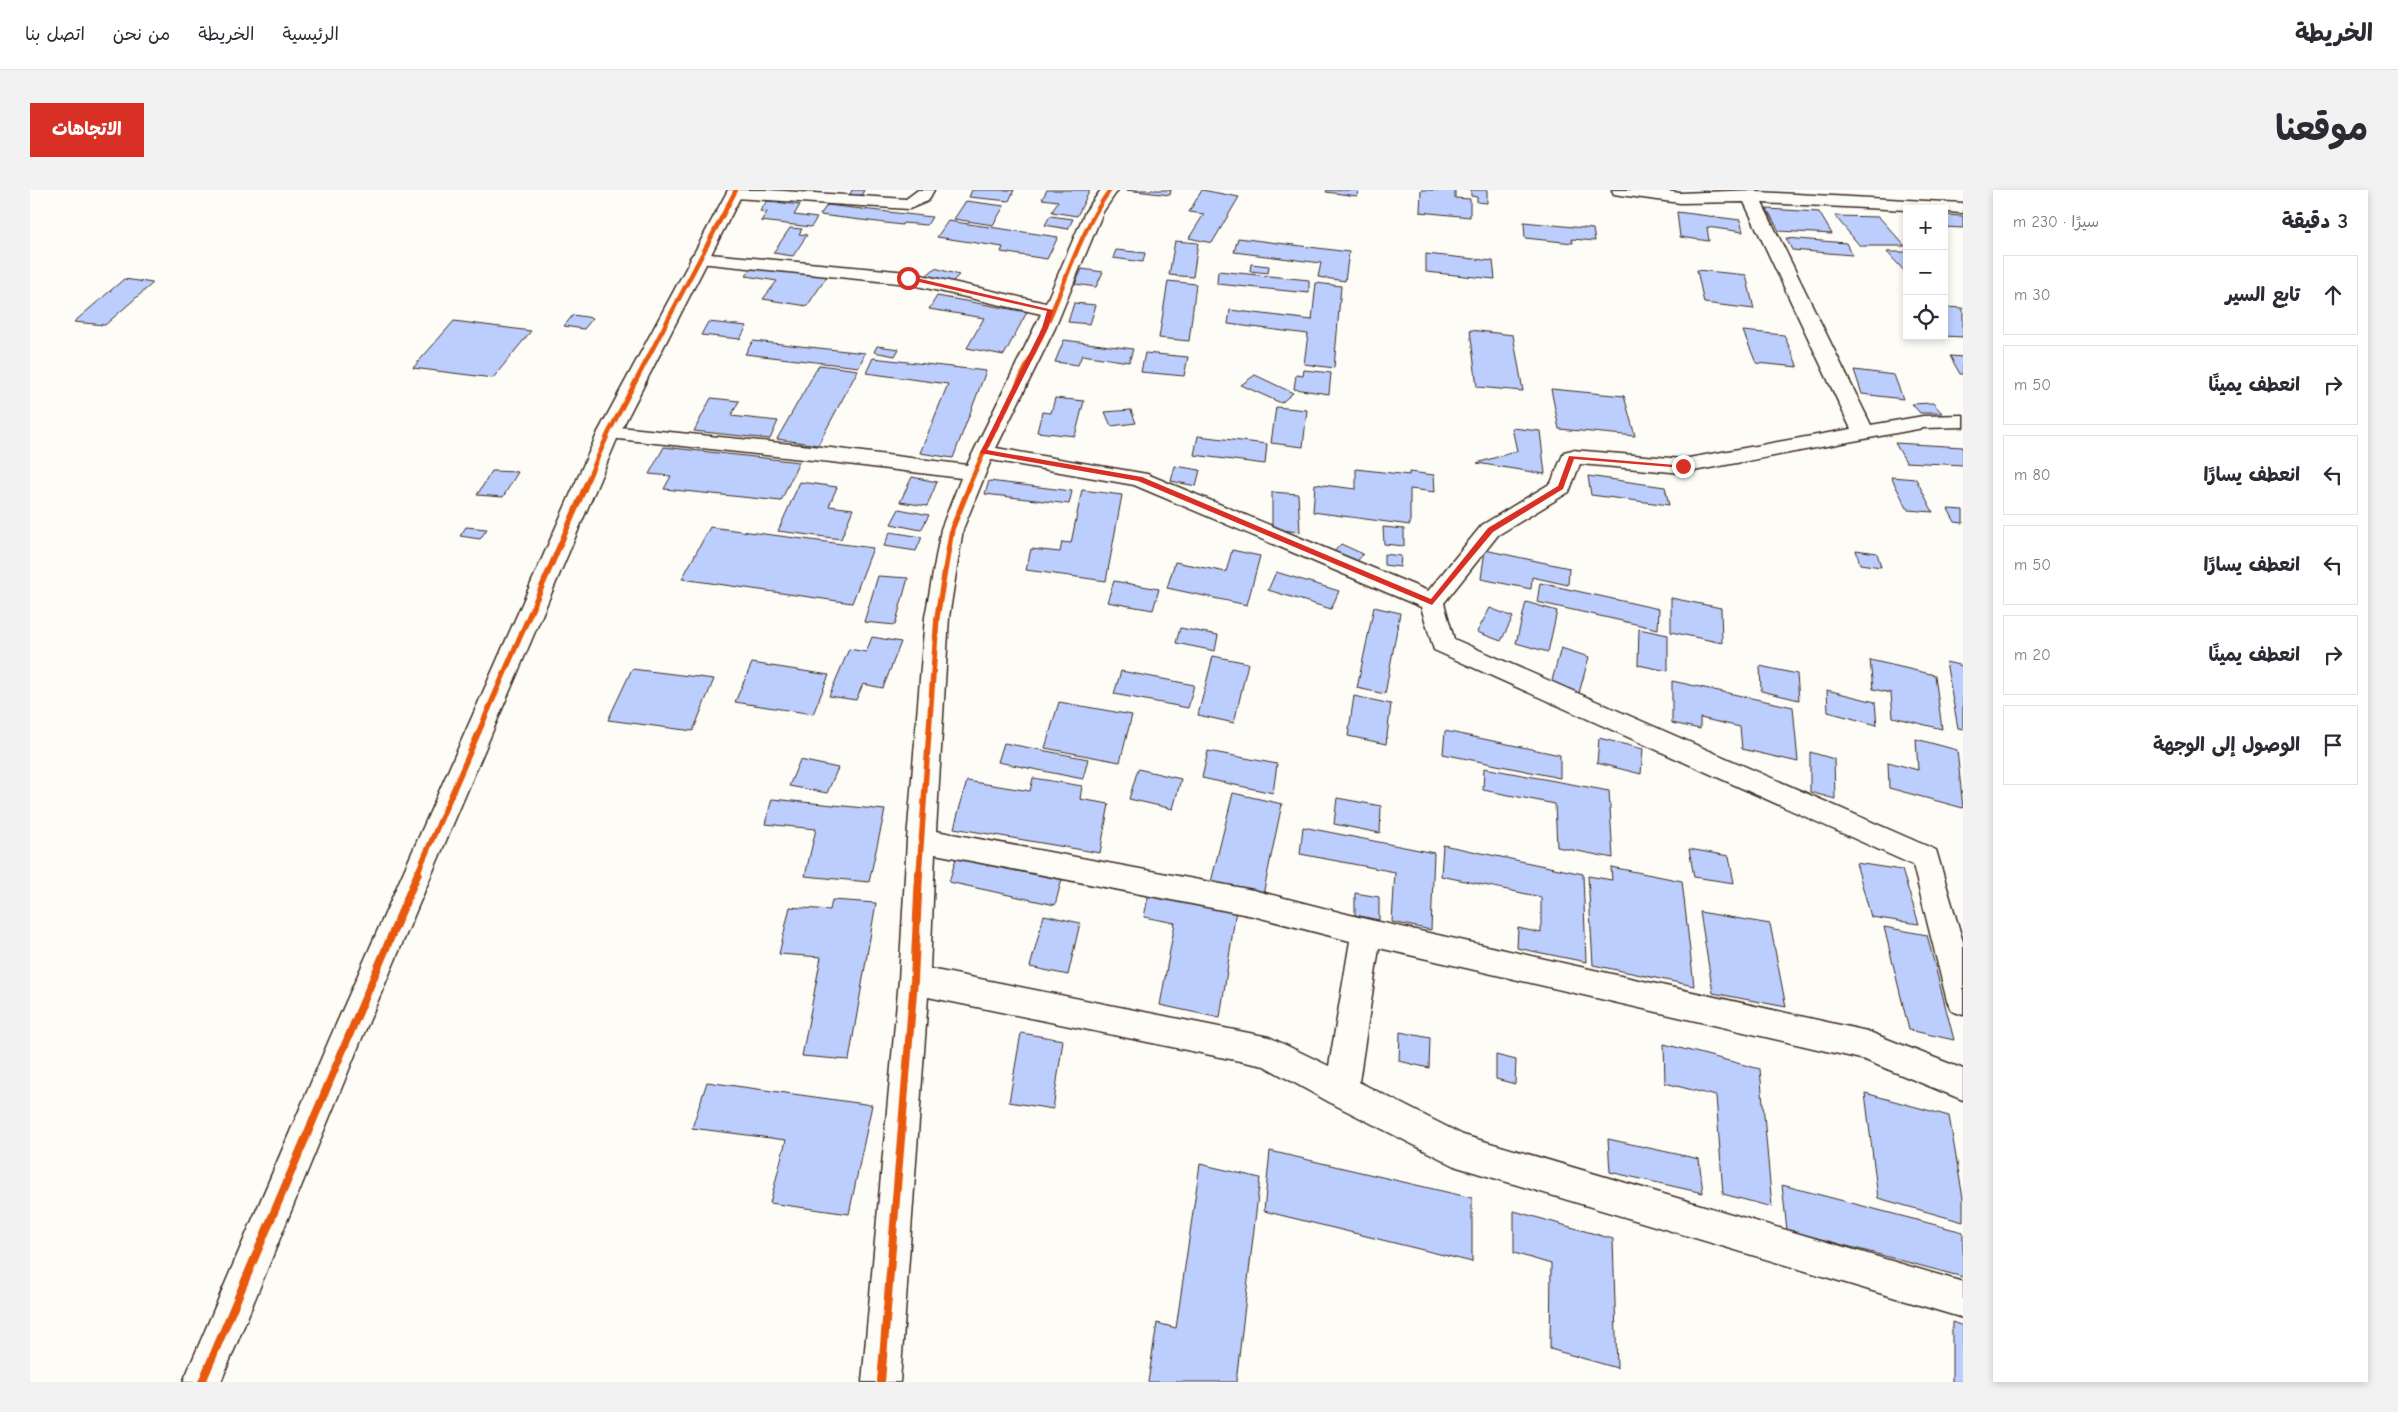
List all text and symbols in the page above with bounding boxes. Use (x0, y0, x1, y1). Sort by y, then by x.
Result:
text: الخريطة (2295, 19, 2373, 47)
text: اتصل بنا (25, 24, 85, 45)
text: من نحن (113, 24, 170, 45)
text: الخريطة (198, 24, 254, 45)
text: الرئيسية (282, 24, 339, 45)
button: الاتجاهات (30, 103, 144, 157)
text: موقعنا (2275, 108, 2368, 149)
map controls (1903, 205, 1948, 340)
button: + (1903, 205, 1948, 250)
text: 3 دقيقة (2282, 209, 2348, 233)
text: سيرًا · 230 m (2013, 213, 2099, 231)
button: − (1903, 250, 1948, 295)
route start (897, 267, 920, 290)
icon: ahead (2319, 281, 2347, 309)
text: تابع السير (2226, 284, 2300, 306)
text: 30 m (2014, 286, 2050, 304)
button: locate (1903, 295, 1948, 340)
icon: right (2319, 371, 2347, 399)
text: انعطف يمينًا (2208, 374, 2300, 396)
text: 50 m (2014, 376, 2051, 394)
route end (1672, 455, 1695, 478)
icon: left (2319, 461, 2347, 489)
text: انعطف يسارًا (2203, 464, 2300, 486)
text: 80 m (2014, 466, 2051, 484)
icon: left (2319, 551, 2347, 579)
text: انعطف يسارًا (2203, 554, 2300, 576)
text: 50 m (2014, 556, 2051, 574)
icon: right (2319, 641, 2347, 669)
text: انعطف يمينًا (2208, 644, 2300, 666)
text: 20 m (2014, 646, 2051, 664)
icon: arrive (2319, 731, 2347, 759)
text: الوصول إلى الوجهة (2153, 734, 2300, 756)

